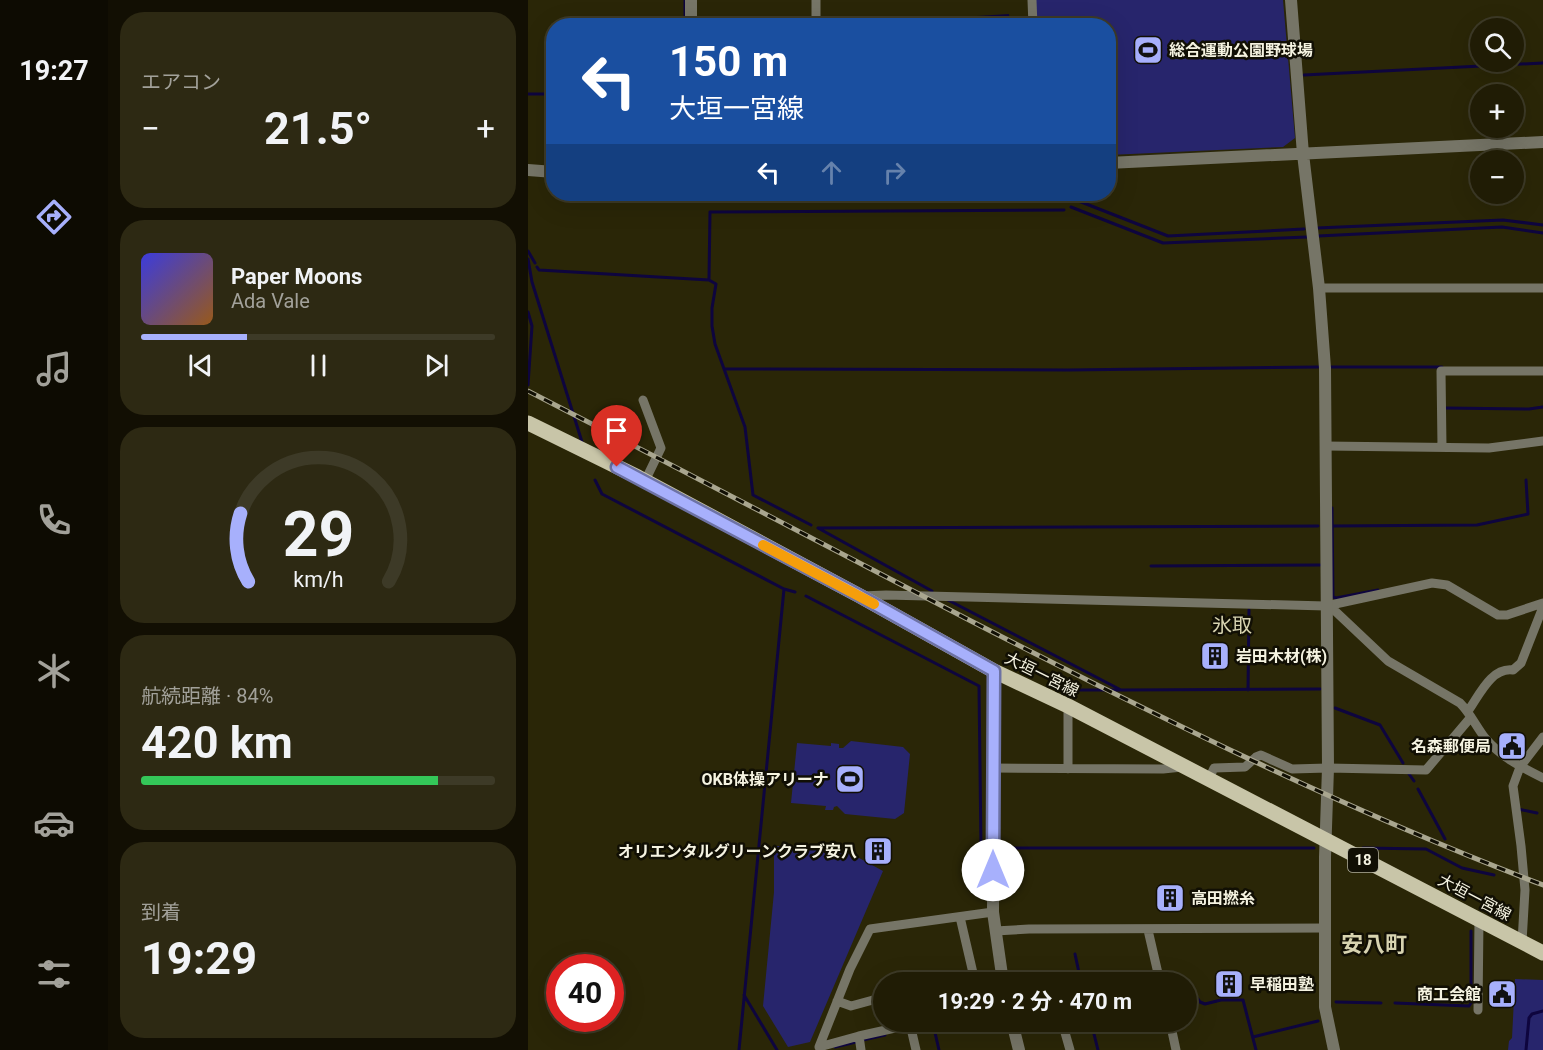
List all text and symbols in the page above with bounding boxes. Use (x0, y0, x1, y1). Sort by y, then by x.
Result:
map controls (1470, 18, 1524, 204)
button: search (1470, 18, 1524, 72)
sports icon: 総合運動公園野球場 (1132, 34, 1164, 66)
text: 150 m (669, 37, 788, 86)
place label: 総合運動公園野球場 (1169, 41, 1313, 60)
icon: left (570, 42, 648, 120)
text: 19:27 (19, 55, 89, 87)
text: エアコン (141, 70, 221, 94)
button: + (1470, 84, 1524, 138)
text: 大垣一宮線 (669, 93, 804, 125)
text: 21.5° (264, 102, 372, 155)
text: − (141, 109, 160, 148)
text: + (476, 109, 495, 148)
button: − (1470, 150, 1524, 204)
icon: left (752, 156, 785, 189)
icon: ahead (815, 156, 848, 189)
icon: right (878, 156, 911, 189)
icon: directions (33, 196, 75, 238)
text: Paper Moons (231, 264, 362, 289)
text: Ada Vale (231, 289, 310, 313)
icon: music (33, 348, 75, 390)
icon: previous (184, 349, 217, 382)
icon: pause (302, 349, 335, 382)
icon: next (420, 349, 453, 382)
pin (591, 405, 642, 467)
icon: arrive (600, 414, 633, 447)
text: 29 (282, 498, 354, 571)
icon: phone (33, 499, 75, 541)
text: km/h (293, 567, 343, 592)
district label: 氷取 (1212, 613, 1252, 637)
building icon: 岩田木材(株) (1199, 640, 1231, 672)
place label: 岩田木材(株) (1236, 647, 1327, 666)
street label: 大垣一宮線 (1002, 648, 1082, 701)
icon: climate (33, 650, 75, 692)
text: 航続距離 · 84% (141, 684, 273, 708)
text: 420 km (141, 716, 293, 769)
public building icon: 名森郵便局 (1496, 730, 1528, 762)
place label: 名森郵便局 (1411, 737, 1491, 756)
sports icon: OKB体操アリーナ (834, 763, 866, 795)
place label: OKB体操アリーナ (702, 770, 829, 789)
icon: car (33, 802, 75, 844)
building icon: オリエンタルグリーンクラブ安八 (862, 835, 894, 867)
position arrow (961, 838, 1025, 902)
place label: オリエンタルグリーンクラブ安八 (618, 842, 857, 861)
road number: 18 (1348, 848, 1378, 872)
street label: 大垣一宮線 (1435, 870, 1515, 925)
building icon: 高田撚糸 (1154, 882, 1186, 914)
place label: 高田撚糸 (1191, 889, 1255, 908)
text: 到着 (141, 900, 181, 924)
text: 19:29 (141, 932, 257, 985)
district label: 安八町 (1341, 932, 1407, 957)
icon: filters (33, 953, 75, 995)
speed limit sign: 40 (546, 954, 624, 1032)
building icon: 早稲田塾 (1213, 968, 1245, 1000)
place label: 早稲田塾 (1250, 975, 1314, 994)
public building icon: 商工会館 (1486, 978, 1518, 1010)
place label: 商工会館 (1417, 985, 1481, 1004)
text: 19:29 · 2 分 · 470 m (938, 989, 1132, 1014)

